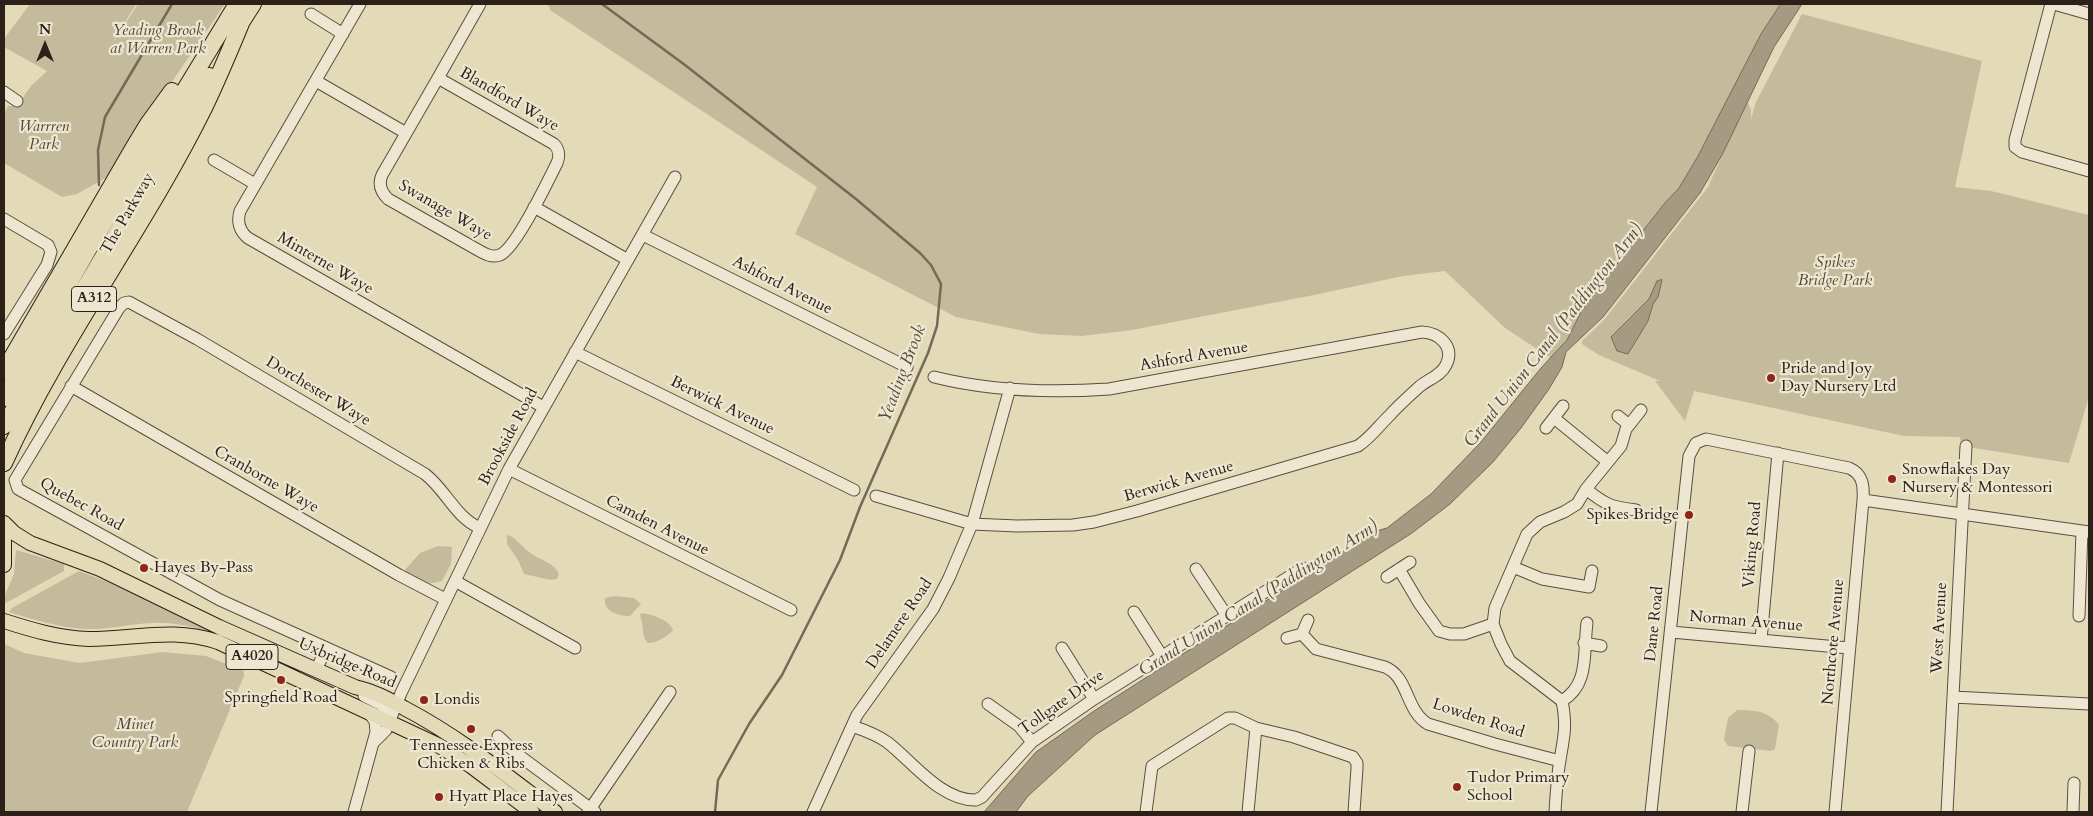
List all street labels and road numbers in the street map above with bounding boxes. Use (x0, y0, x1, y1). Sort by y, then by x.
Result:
street label: Blandford Waye (456, 64, 562, 136)
street label: The Parkway (97, 170, 159, 258)
street label: Swanage Waye (395, 177, 495, 245)
street label: Minterne Waye (274, 229, 376, 299)
street label: Ashford Avenue (729, 253, 835, 319)
road number: A312 (72, 286, 116, 312)
street label: Ashford Avenue (1138, 338, 1250, 376)
street label: Dorchester Waye (262, 353, 374, 431)
street label: Berwick Avenue (667, 373, 777, 439)
street label: Brookside Road (475, 385, 543, 489)
street label: Cranborne Waye (210, 442, 322, 518)
street label: Berwick Avenue (1122, 457, 1236, 507)
street label: Quebec Road (36, 474, 126, 536)
street label: Camden Avenue (602, 492, 712, 560)
street label: Viking Road (1740, 501, 1766, 589)
street label: Delamere Road (863, 575, 937, 673)
street label: Northcote Avenue (1819, 578, 1849, 706)
street label: West Avenue (1928, 582, 1952, 674)
street label: Dane Road (1641, 585, 1669, 663)
street label: Norman Avenue (1688, 607, 1804, 637)
street label: Uxbridge Road (295, 635, 399, 693)
road number: A4020 (226, 644, 278, 670)
street label: Tollgate Drive (1016, 667, 1108, 739)
street label: Lowden Road (1430, 695, 1526, 743)

